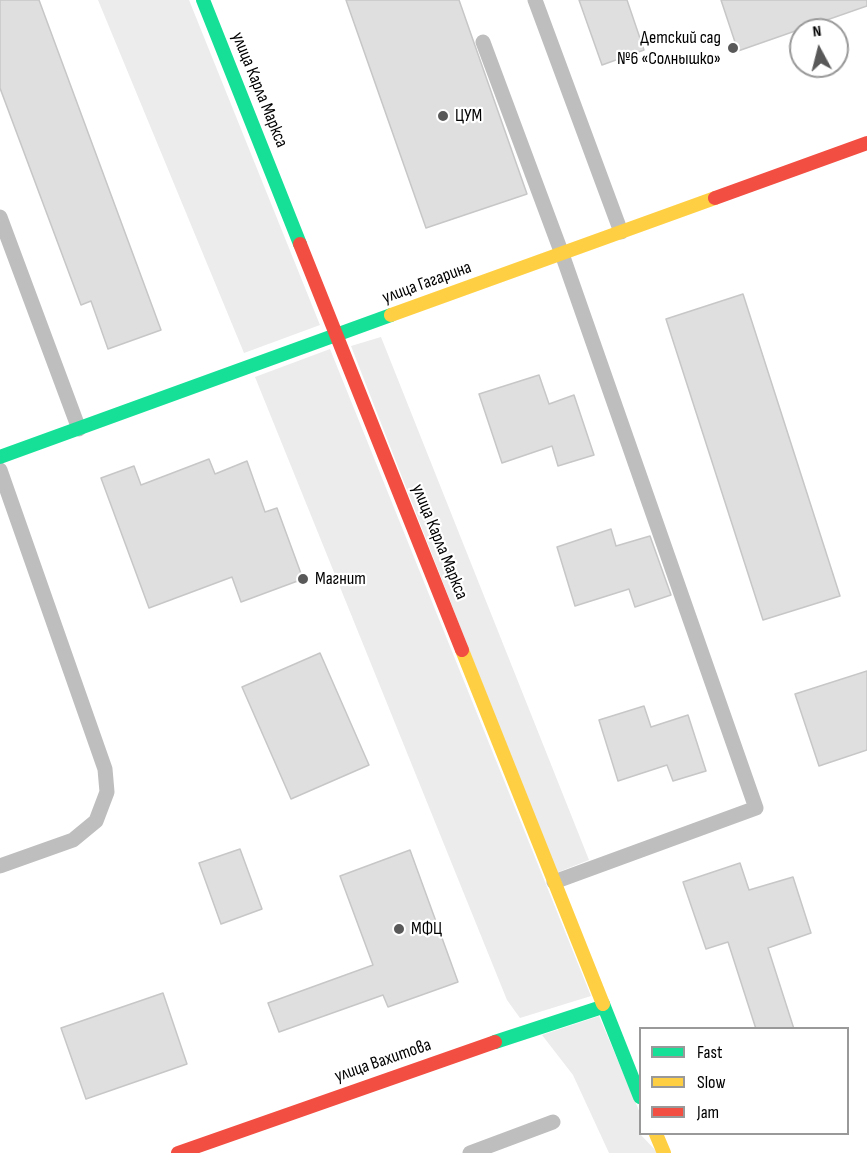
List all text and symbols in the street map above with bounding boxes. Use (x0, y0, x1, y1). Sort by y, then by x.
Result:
north arrow (789, 18, 849, 78)
text: N (812, 22, 822, 42)
place label: Детский сад №6 «Солнышко» (617, 27, 721, 70)
street label: улица Карла Маркса (226, 29, 292, 151)
marker: Детский сад №6 «Солнышко» (726, 41, 740, 55)
place label: ЦУМ (455, 105, 482, 127)
marker: ЦУМ (436, 109, 450, 123)
street label: улица Гагарина (379, 257, 475, 309)
street label: улица Карла Маркса (406, 481, 472, 603)
place label: Магнит (315, 568, 366, 590)
marker: Магнит (296, 572, 310, 586)
place label: МФЦ (411, 918, 442, 940)
marker: МФЦ (392, 922, 406, 936)
legend (639, 1027, 849, 1135)
street label: улица Вахитова (332, 1034, 434, 1088)
text: Fast (697, 1042, 722, 1063)
text: Slow (697, 1072, 726, 1093)
text: Jam (697, 1102, 719, 1123)

